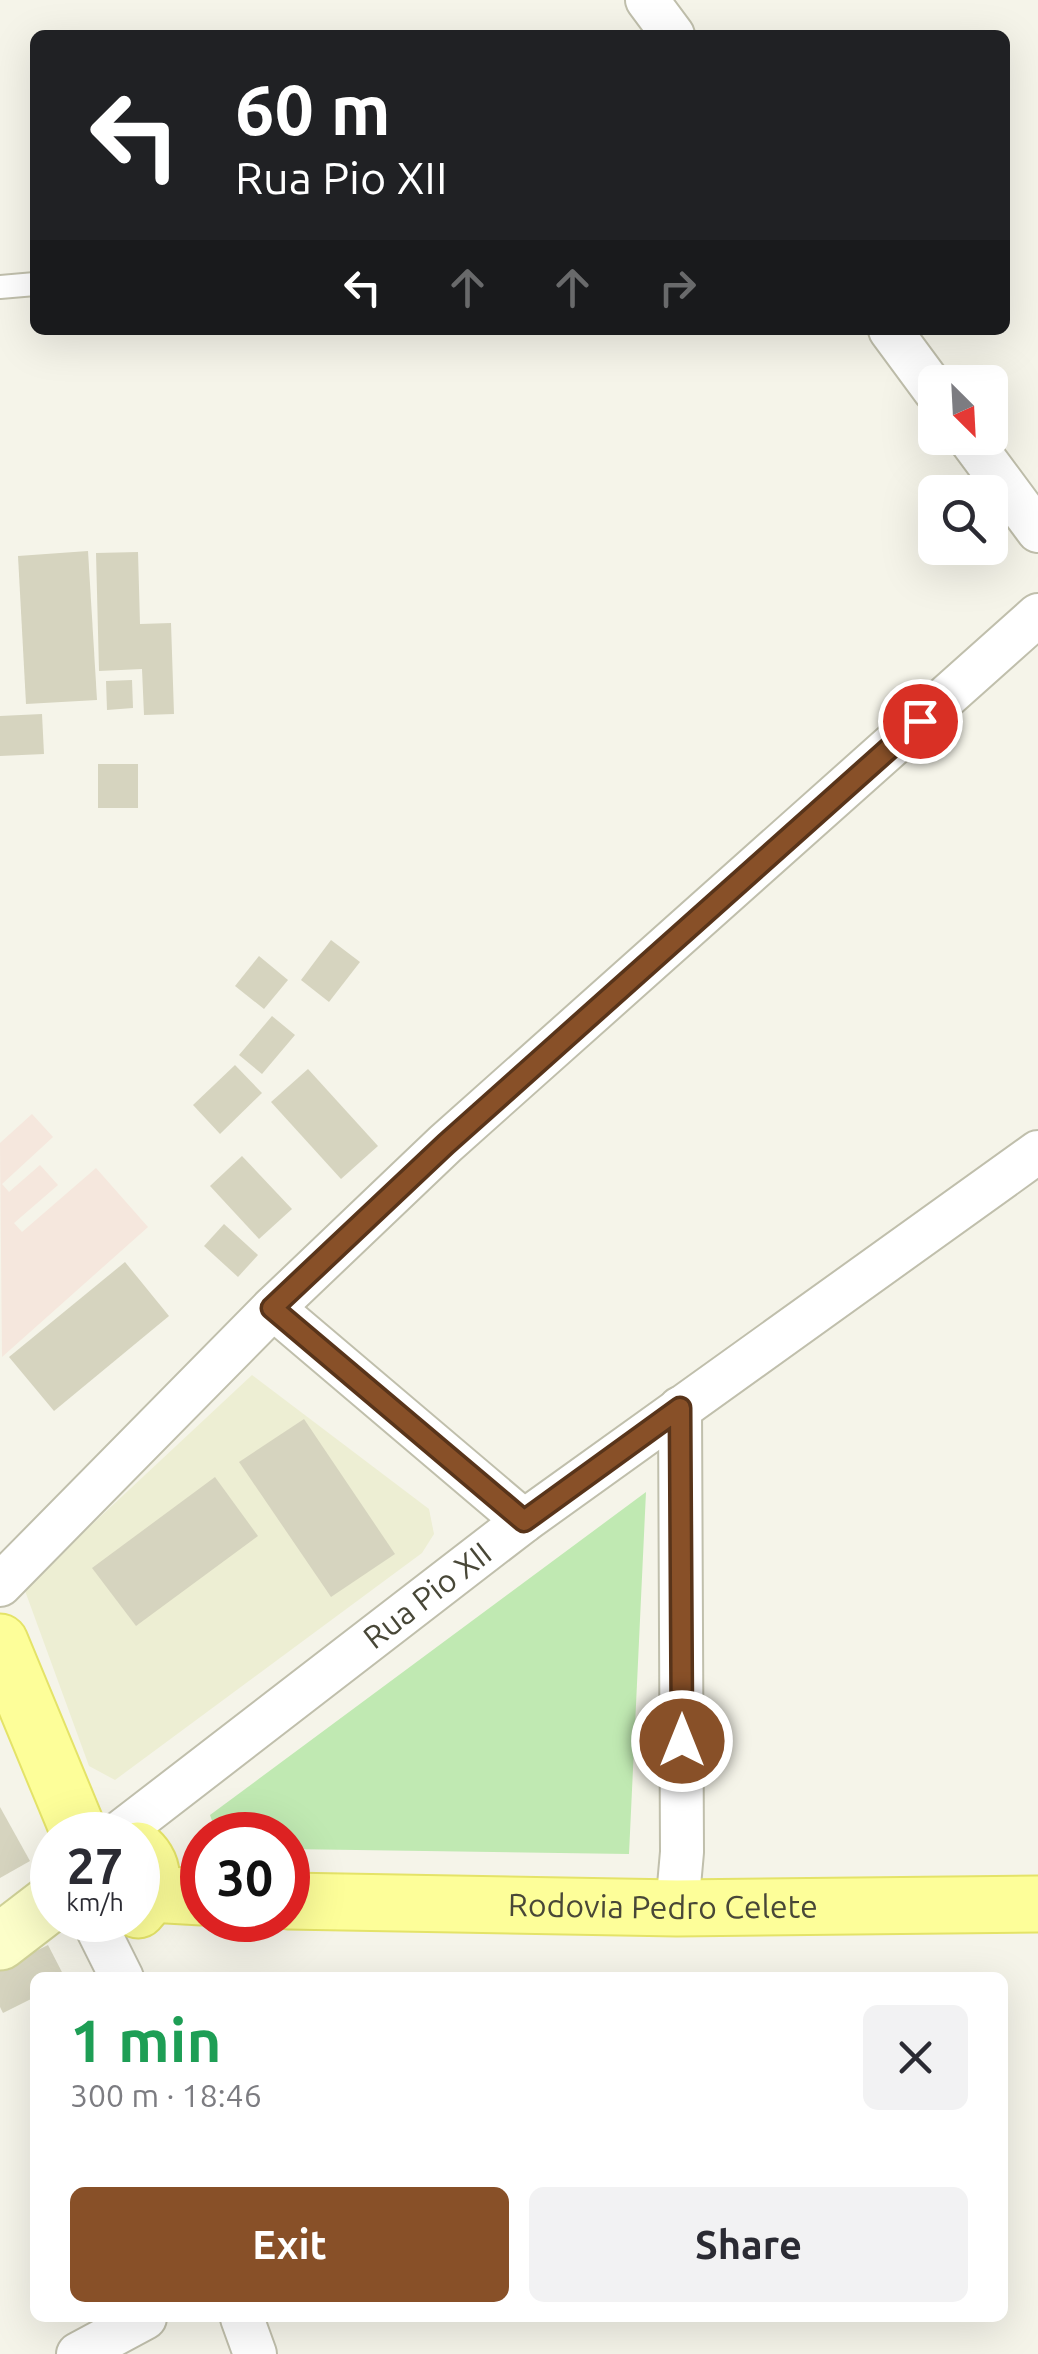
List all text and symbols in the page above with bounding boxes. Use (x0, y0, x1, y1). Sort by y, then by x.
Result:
icon: left (70, 70, 200, 200)
text: 60 m (235, 70, 391, 148)
text: Rua Pio XII (235, 152, 447, 203)
icon: left (335, 260, 390, 315)
icon: ahead (440, 260, 495, 315)
icon: ahead (545, 260, 600, 315)
icon: right (650, 260, 705, 315)
north arrow (918, 365, 1008, 455)
map controls (918, 365, 1008, 565)
button: search (918, 475, 1008, 565)
pin (878, 679, 963, 764)
icon: arrive (893, 694, 948, 749)
street label: Rua Pio XII (356, 1534, 498, 1655)
position arrow (630, 1689, 734, 1793)
speed limit sign: 30 (180, 1812, 310, 1942)
text: 27 (67, 1837, 123, 1893)
street label: Rodovia Pedro Celete (508, 1886, 818, 1925)
text: km/h (66, 1888, 124, 1916)
button: close (863, 2005, 968, 2110)
text: 1 min (70, 2006, 222, 2073)
text: 300 m · 18:46 (70, 2077, 262, 2113)
button: Exit (70, 2187, 509, 2302)
button: Share (529, 2187, 968, 2302)

